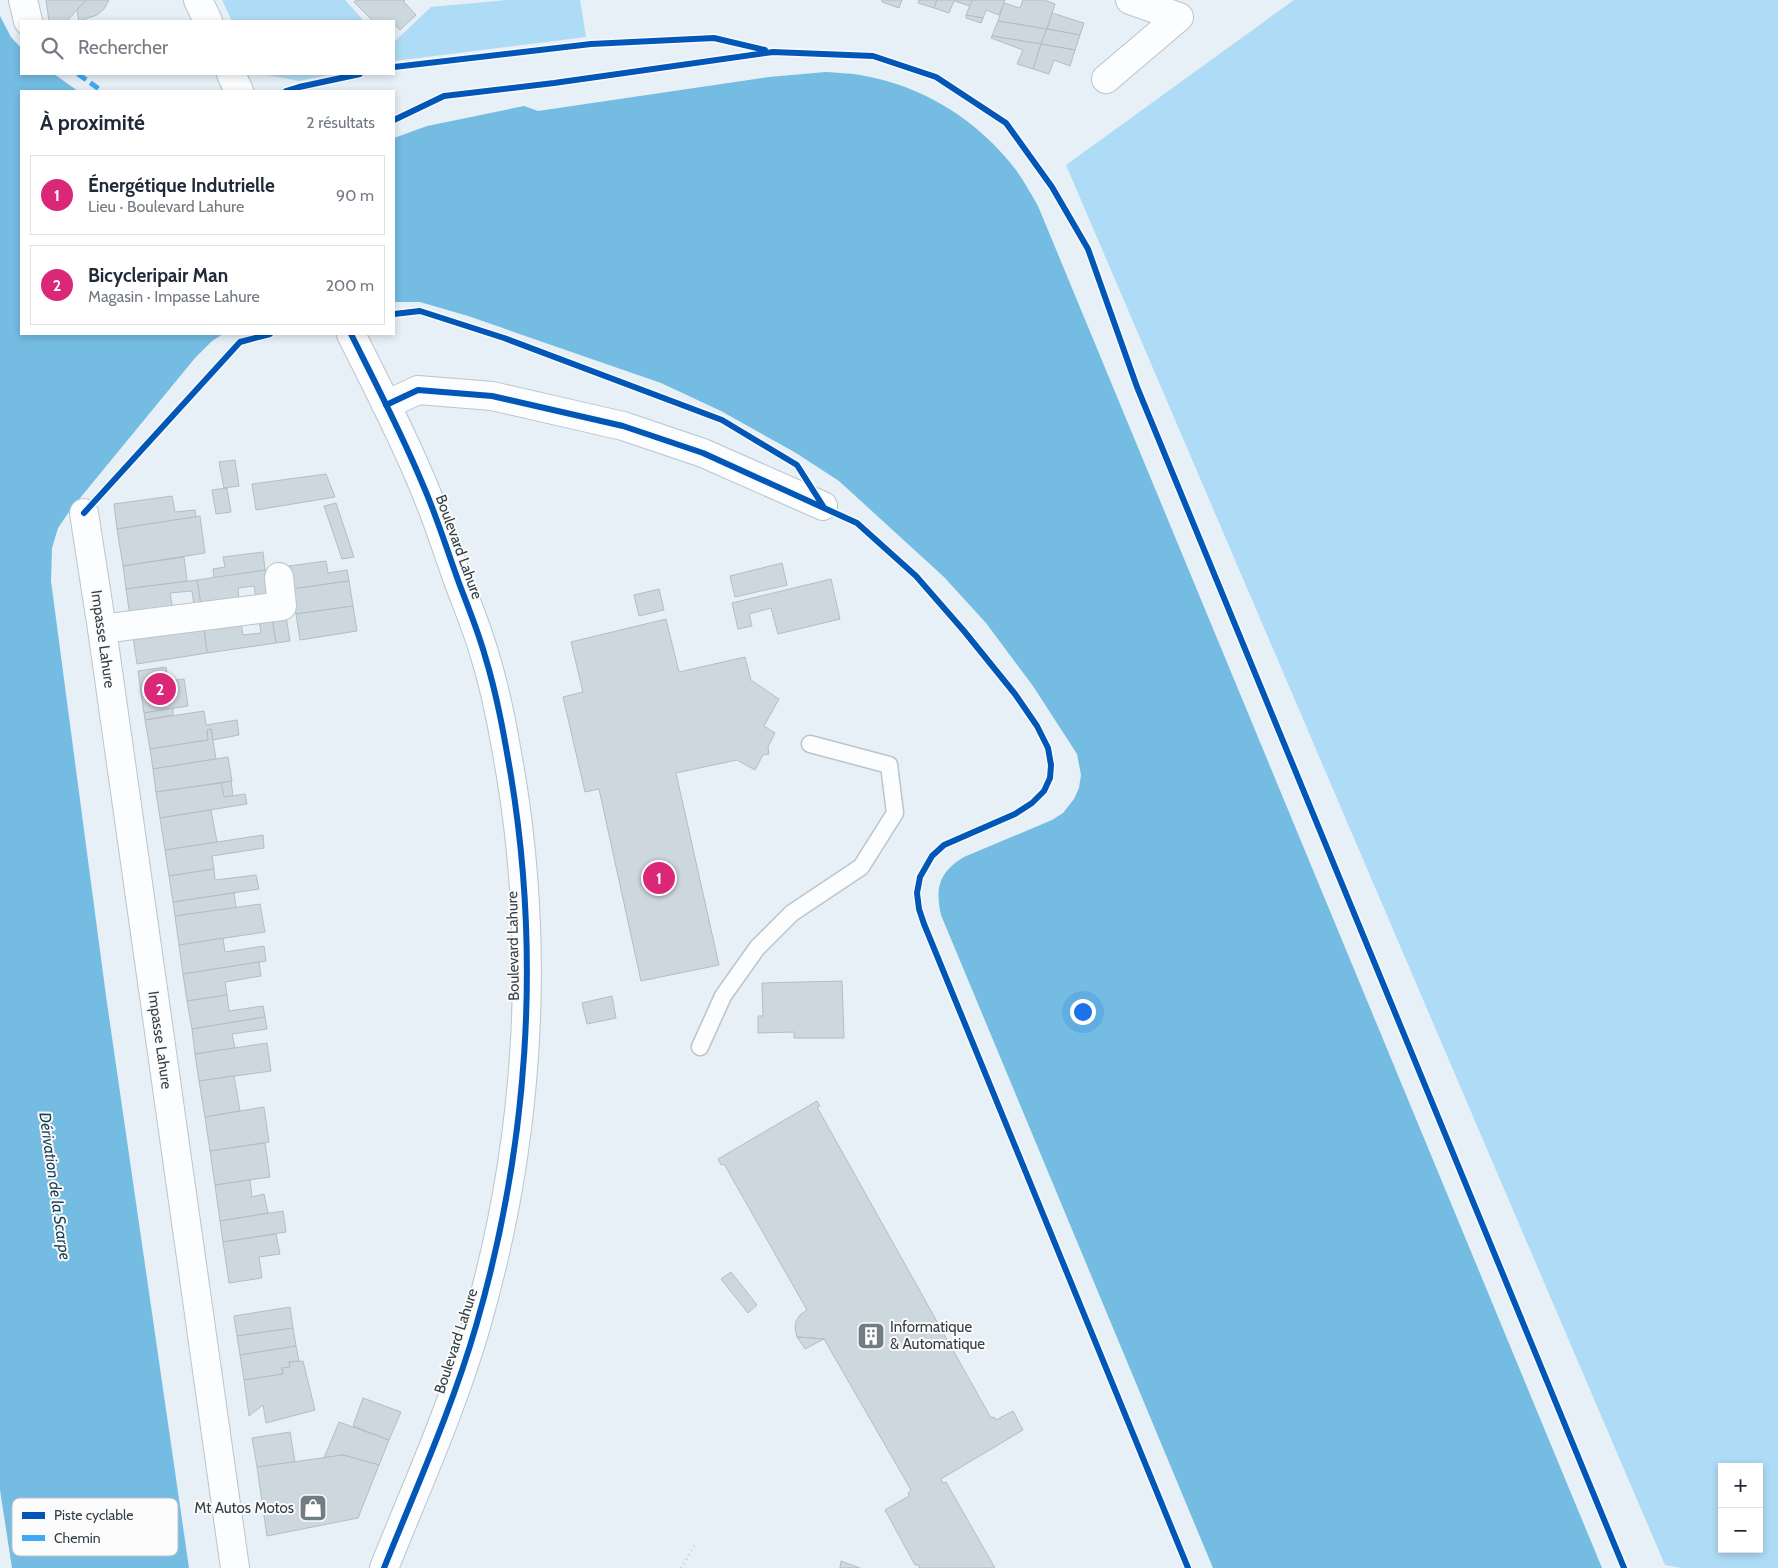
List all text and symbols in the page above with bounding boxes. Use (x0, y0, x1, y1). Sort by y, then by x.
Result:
search box (20, 20, 395, 75)
icon: search (38, 34, 66, 62)
text: Rechercher (78, 36, 168, 59)
text: À proximité (40, 110, 145, 135)
text: 2 résultats (306, 113, 375, 132)
text: Énergétique Indutrielle (88, 174, 275, 197)
text: 1 (54, 186, 60, 205)
text: 90 m (336, 186, 374, 205)
text: Lieu · Boulevard Lahure (88, 197, 244, 216)
text: Bicycleripair Man (88, 264, 228, 287)
text: 2 (53, 276, 61, 295)
text: 200 m (326, 276, 374, 295)
text: Magasin · Impasse Lahure (88, 287, 260, 306)
street label: Boulevard Lahure (432, 492, 486, 602)
street label: Impasse Lahure (87, 589, 119, 689)
pin: 2 (144, 670, 176, 708)
pin: 1 (643, 859, 675, 897)
street label: Boulevard Lahure (503, 891, 523, 1001)
street label: Impasse Lahure (144, 990, 176, 1090)
your location (1070, 999, 1096, 1025)
water label: Dérivation de la Scarpe (35, 1111, 75, 1261)
street label: Boulevard Lahure (430, 1286, 482, 1396)
place label: Informatique & Automatique (890, 1318, 985, 1353)
building icon: Informatique & Automatique (856, 1321, 886, 1351)
map controls (1718, 1463, 1763, 1553)
button: + (1718, 1463, 1763, 1508)
shop icon: Mt Autos Motos (298, 1493, 328, 1523)
legend (12, 1498, 178, 1556)
place label: Mt Autos Motos (194, 1499, 294, 1517)
text: Piste cyclable (54, 1506, 134, 1524)
button: − (1718, 1508, 1763, 1553)
text: Chemin (54, 1529, 101, 1547)

